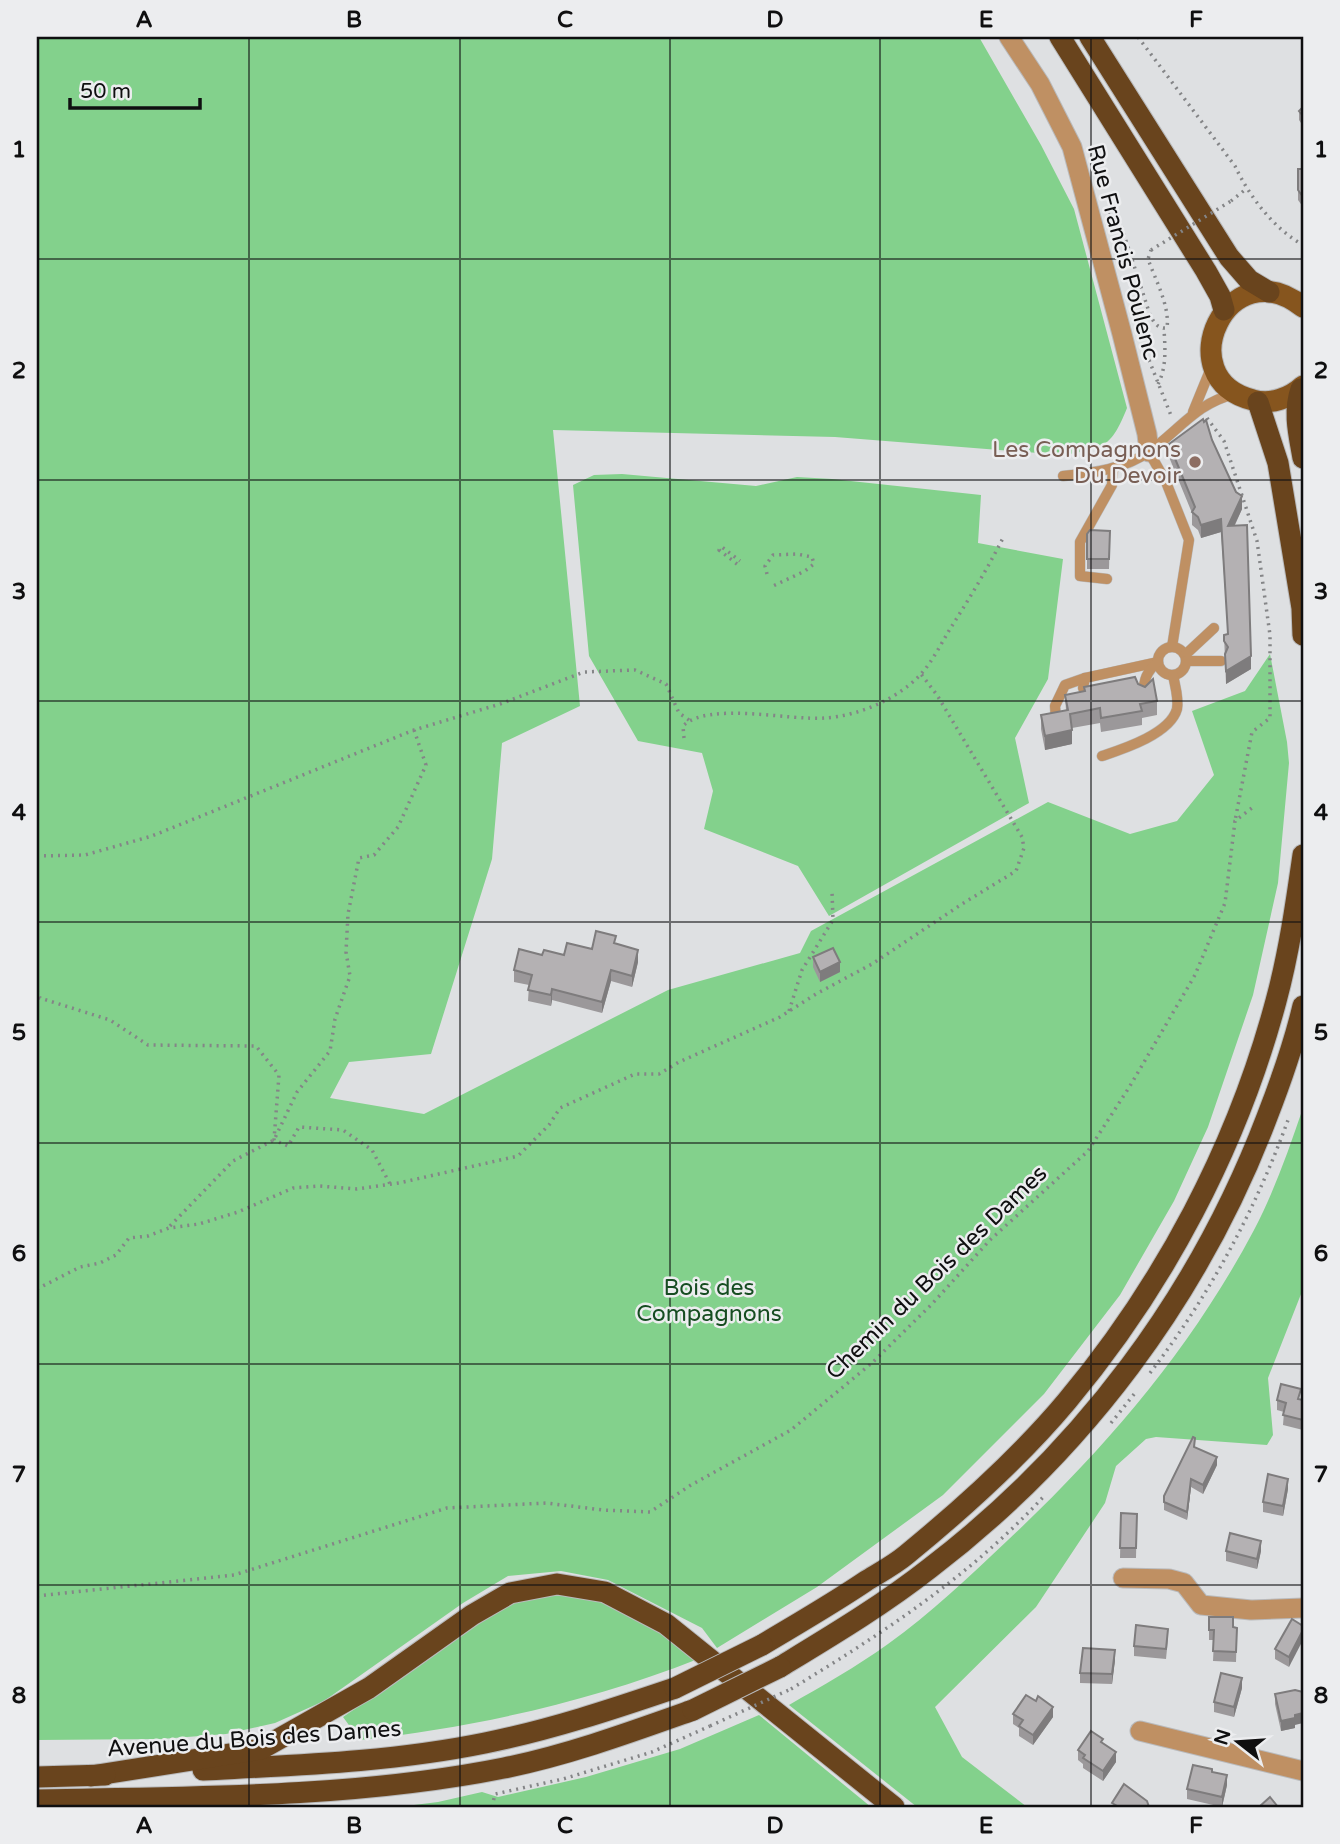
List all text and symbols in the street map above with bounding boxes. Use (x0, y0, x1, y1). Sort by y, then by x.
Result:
text: A (135, 6, 153, 34)
text: B (346, 6, 362, 34)
text: C (557, 6, 573, 34)
text: D (766, 6, 784, 34)
text: E (979, 6, 993, 34)
text: F (1189, 6, 1203, 34)
scale bar (70, 66, 200, 110)
text: 50 m (80, 79, 131, 104)
text: 1 (12, 136, 26, 164)
text: 1 (1314, 136, 1328, 164)
street label: Rue Francis Poulenc (1081, 142, 1165, 363)
text: 2 (12, 357, 26, 385)
text: 2 (1314, 357, 1328, 385)
place label: Les Compagnons Du Devoir (992, 436, 1181, 490)
marker: Les Compagnons Du Devoir (1187, 454, 1203, 470)
text: 3 (12, 578, 26, 606)
text: 3 (1314, 578, 1328, 606)
text: 4 (12, 799, 27, 827)
text: 4 (1314, 799, 1329, 827)
text: 5 (12, 1019, 26, 1047)
text: 5 (1314, 1019, 1328, 1047)
street label: Chemin du Bois des Dames (820, 1160, 1053, 1386)
text: 6 (12, 1240, 26, 1268)
text: 6 (1314, 1240, 1328, 1268)
park label: Bois des Compagnons (636, 1274, 782, 1328)
text: 7 (12, 1461, 26, 1489)
text: 7 (1314, 1461, 1328, 1489)
text: 8 (12, 1682, 26, 1710)
text: 8 (1314, 1682, 1328, 1710)
north arrow (1204, 1708, 1274, 1778)
street label: Avenue du Bois des Dames (106, 1715, 402, 1763)
text: N (1210, 1727, 1235, 1748)
text: A (135, 1812, 153, 1840)
text: B (346, 1812, 362, 1840)
text: C (557, 1812, 573, 1840)
text: D (766, 1812, 784, 1840)
text: E (979, 1812, 993, 1840)
text: F (1189, 1812, 1203, 1840)

